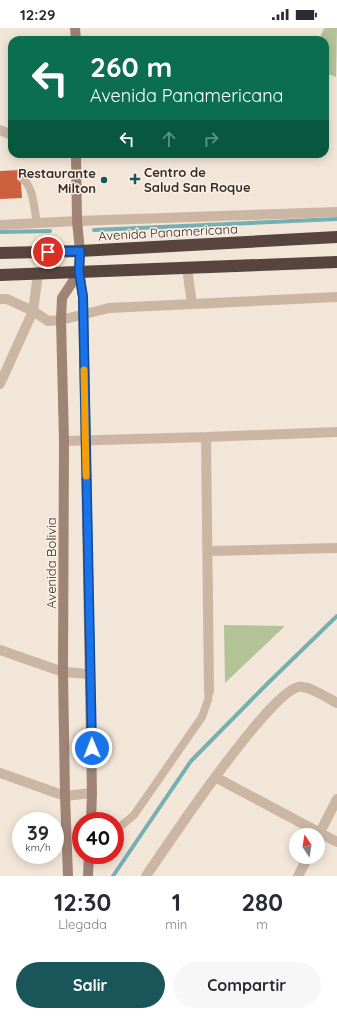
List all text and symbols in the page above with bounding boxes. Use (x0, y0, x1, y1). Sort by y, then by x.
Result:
text: 12:29 (20, 5, 56, 24)
text: 260 m (90, 49, 172, 84)
icon: left (24, 52, 76, 104)
text: Avenida Panamericana (90, 84, 284, 107)
icon: left (116, 128, 138, 150)
icon: ahead (158, 128, 180, 150)
icon: right (200, 128, 222, 150)
place label: Centro de Salud San Roque (144, 164, 251, 195)
place label: Restaurante Milton (18, 165, 96, 196)
marker: Centro de Salud San Roque (129, 173, 141, 185)
marker: Restaurante Milton (99, 175, 109, 185)
street label: Avenida Panamericana (98, 220, 238, 244)
pin (31, 235, 65, 269)
icon: arrive (37, 241, 59, 263)
street label: Avenida Bolivia (43, 517, 59, 609)
position arrow (71, 727, 113, 769)
speed limit sign: 40 (72, 812, 124, 864)
text: 39 (27, 820, 49, 845)
north arrow (289, 828, 325, 864)
map controls (289, 828, 325, 864)
text: km/h (25, 841, 51, 854)
text: 12:30 (54, 887, 111, 917)
text: 1 (172, 887, 181, 917)
text: 280 (241, 887, 283, 917)
text: Llegada (58, 916, 107, 932)
text: min (165, 916, 187, 932)
text: m (256, 916, 268, 932)
button: Salir (16, 962, 165, 1008)
button: Compartir (173, 962, 321, 1008)

